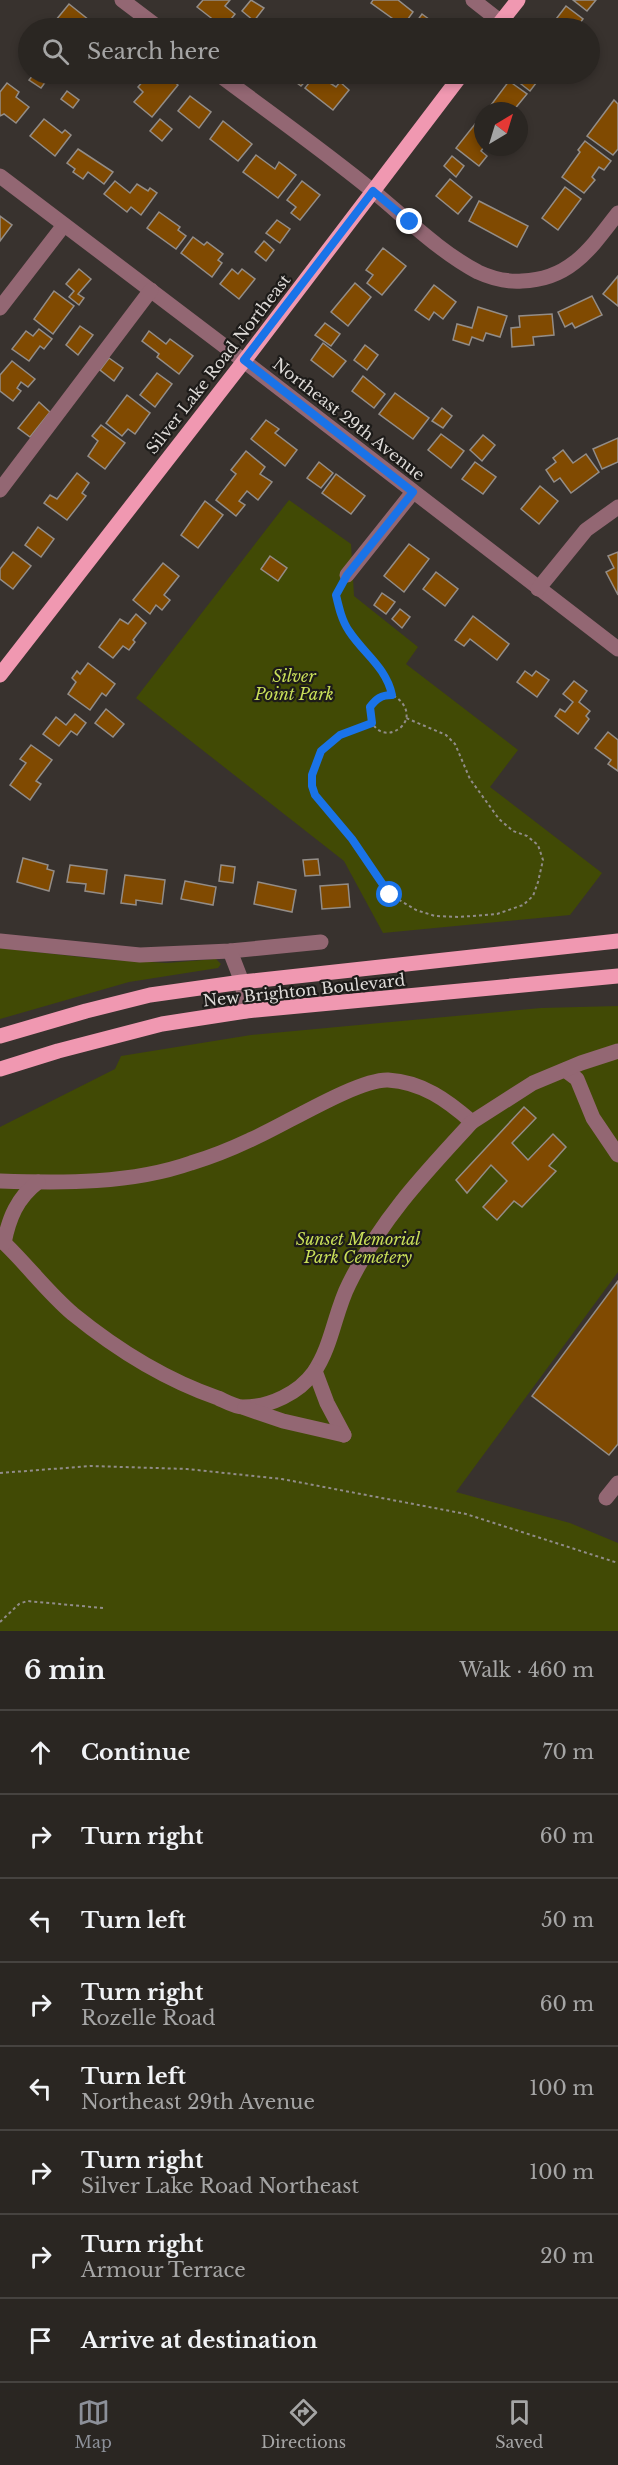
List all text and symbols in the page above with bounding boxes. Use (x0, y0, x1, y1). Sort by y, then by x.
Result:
search box (18, 18, 600, 84)
icon: search (39, 35, 72, 68)
text: Search here (87, 38, 220, 65)
north arrow (474, 102, 528, 156)
route end (396, 208, 422, 234)
street label: Silver Lake Road Northeast (142, 270, 294, 458)
street label: Northeast 29th Avenue (269, 354, 429, 484)
park label: Silver Point Park (253, 666, 334, 704)
route start (376, 881, 402, 907)
street label: New Brighton Boulevard (202, 969, 406, 1011)
park label: Sunset Memorial Park Cemetery (296, 1229, 421, 1267)
text: 6 min (24, 1654, 105, 1686)
text: Walk · 460 m (459, 1658, 594, 1682)
icon: ahead (24, 1736, 57, 1769)
text: Continue (81, 1739, 190, 1766)
text: 70 m (542, 1740, 594, 1764)
icon: right (24, 1820, 57, 1853)
text: Turn right (81, 1823, 203, 1850)
text: 60 m (540, 1824, 594, 1848)
icon: left (24, 1904, 57, 1937)
text: Turn left (81, 1907, 186, 1934)
text: 50 m (541, 1908, 594, 1932)
text: Turn right (81, 1979, 203, 2006)
icon: right (24, 1988, 57, 2021)
text: 60 m (540, 1992, 594, 2016)
text: Rozelle Road (81, 2006, 216, 2030)
text: Turn left (81, 2063, 186, 2090)
icon: left (24, 2072, 57, 2105)
text: 100 m (529, 2076, 594, 2100)
text: Northeast 29th Avenue (81, 2090, 315, 2114)
text: Turn right (81, 2147, 203, 2174)
icon: right (24, 2156, 57, 2189)
text: 100 m (529, 2160, 594, 2184)
text: Silver Lake Road Northeast (81, 2174, 359, 2198)
text: Turn right (81, 2231, 203, 2258)
icon: right (24, 2240, 57, 2273)
text: 20 m (540, 2244, 594, 2268)
text: Armour Terrace (81, 2258, 246, 2282)
icon: arrive (24, 2324, 57, 2357)
text: Arrive at destination (81, 2327, 318, 2354)
tab: Map (75, 2396, 112, 2452)
tab: Directions (261, 2396, 346, 2452)
tab: Saved (495, 2396, 543, 2452)

